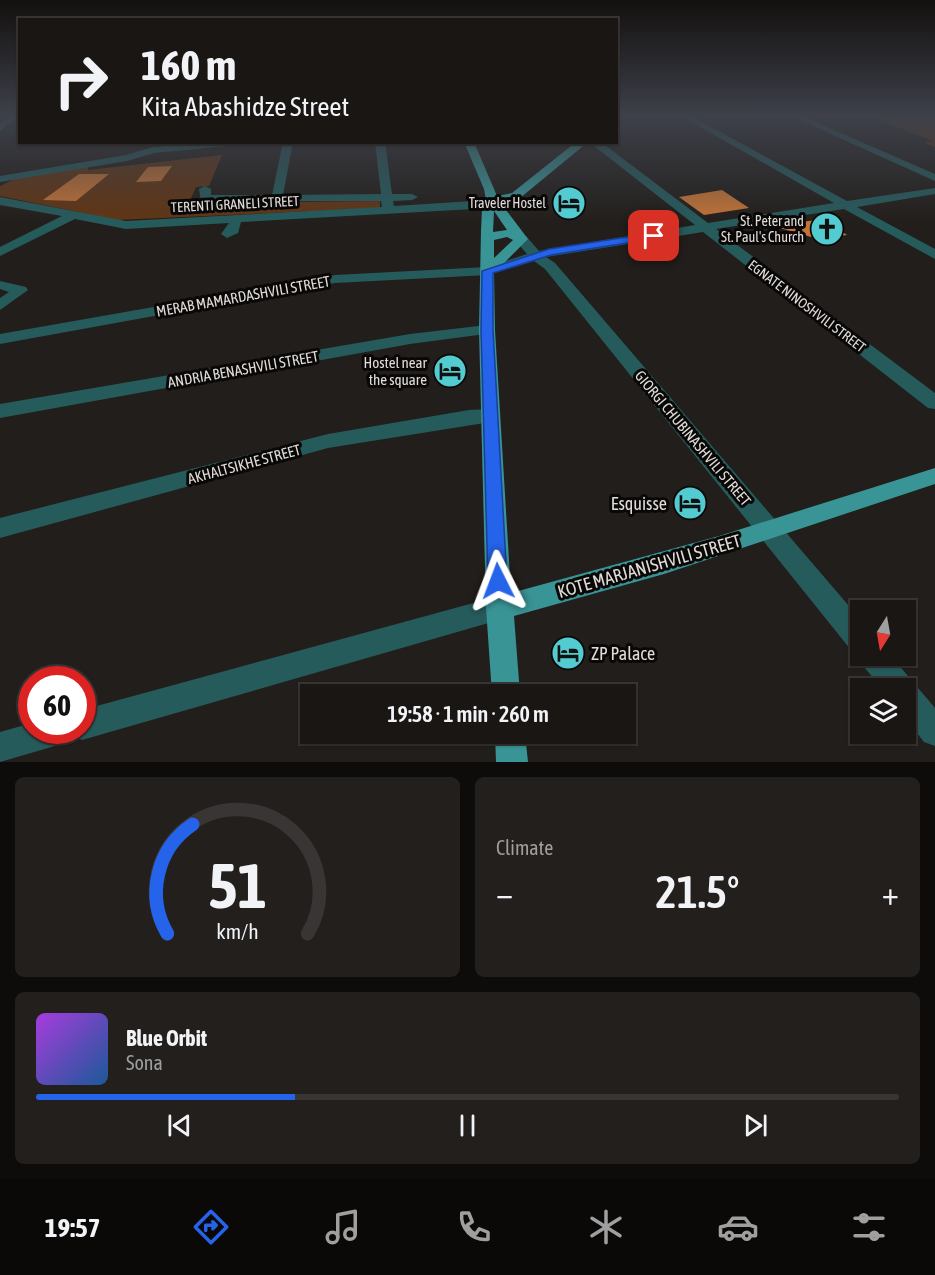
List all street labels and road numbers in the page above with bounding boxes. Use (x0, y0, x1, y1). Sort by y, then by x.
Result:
street label: TERENTI GRANELI STREET (170, 193, 300, 215)
street label: EGNATE NINOSHVILI STREET (745, 257, 869, 355)
street label: MERAB MAMARDASHVILI STREET (155, 272, 332, 320)
street label: ANDRIA BENASHVILI STREET (166, 347, 320, 391)
street label: GIORGI CHUBINASHVILI STREET (632, 367, 755, 509)
street label: AKHALTSIKHE STREET (186, 441, 303, 487)
street label: KOTE MARJANISHVILI STREET (555, 530, 743, 602)

